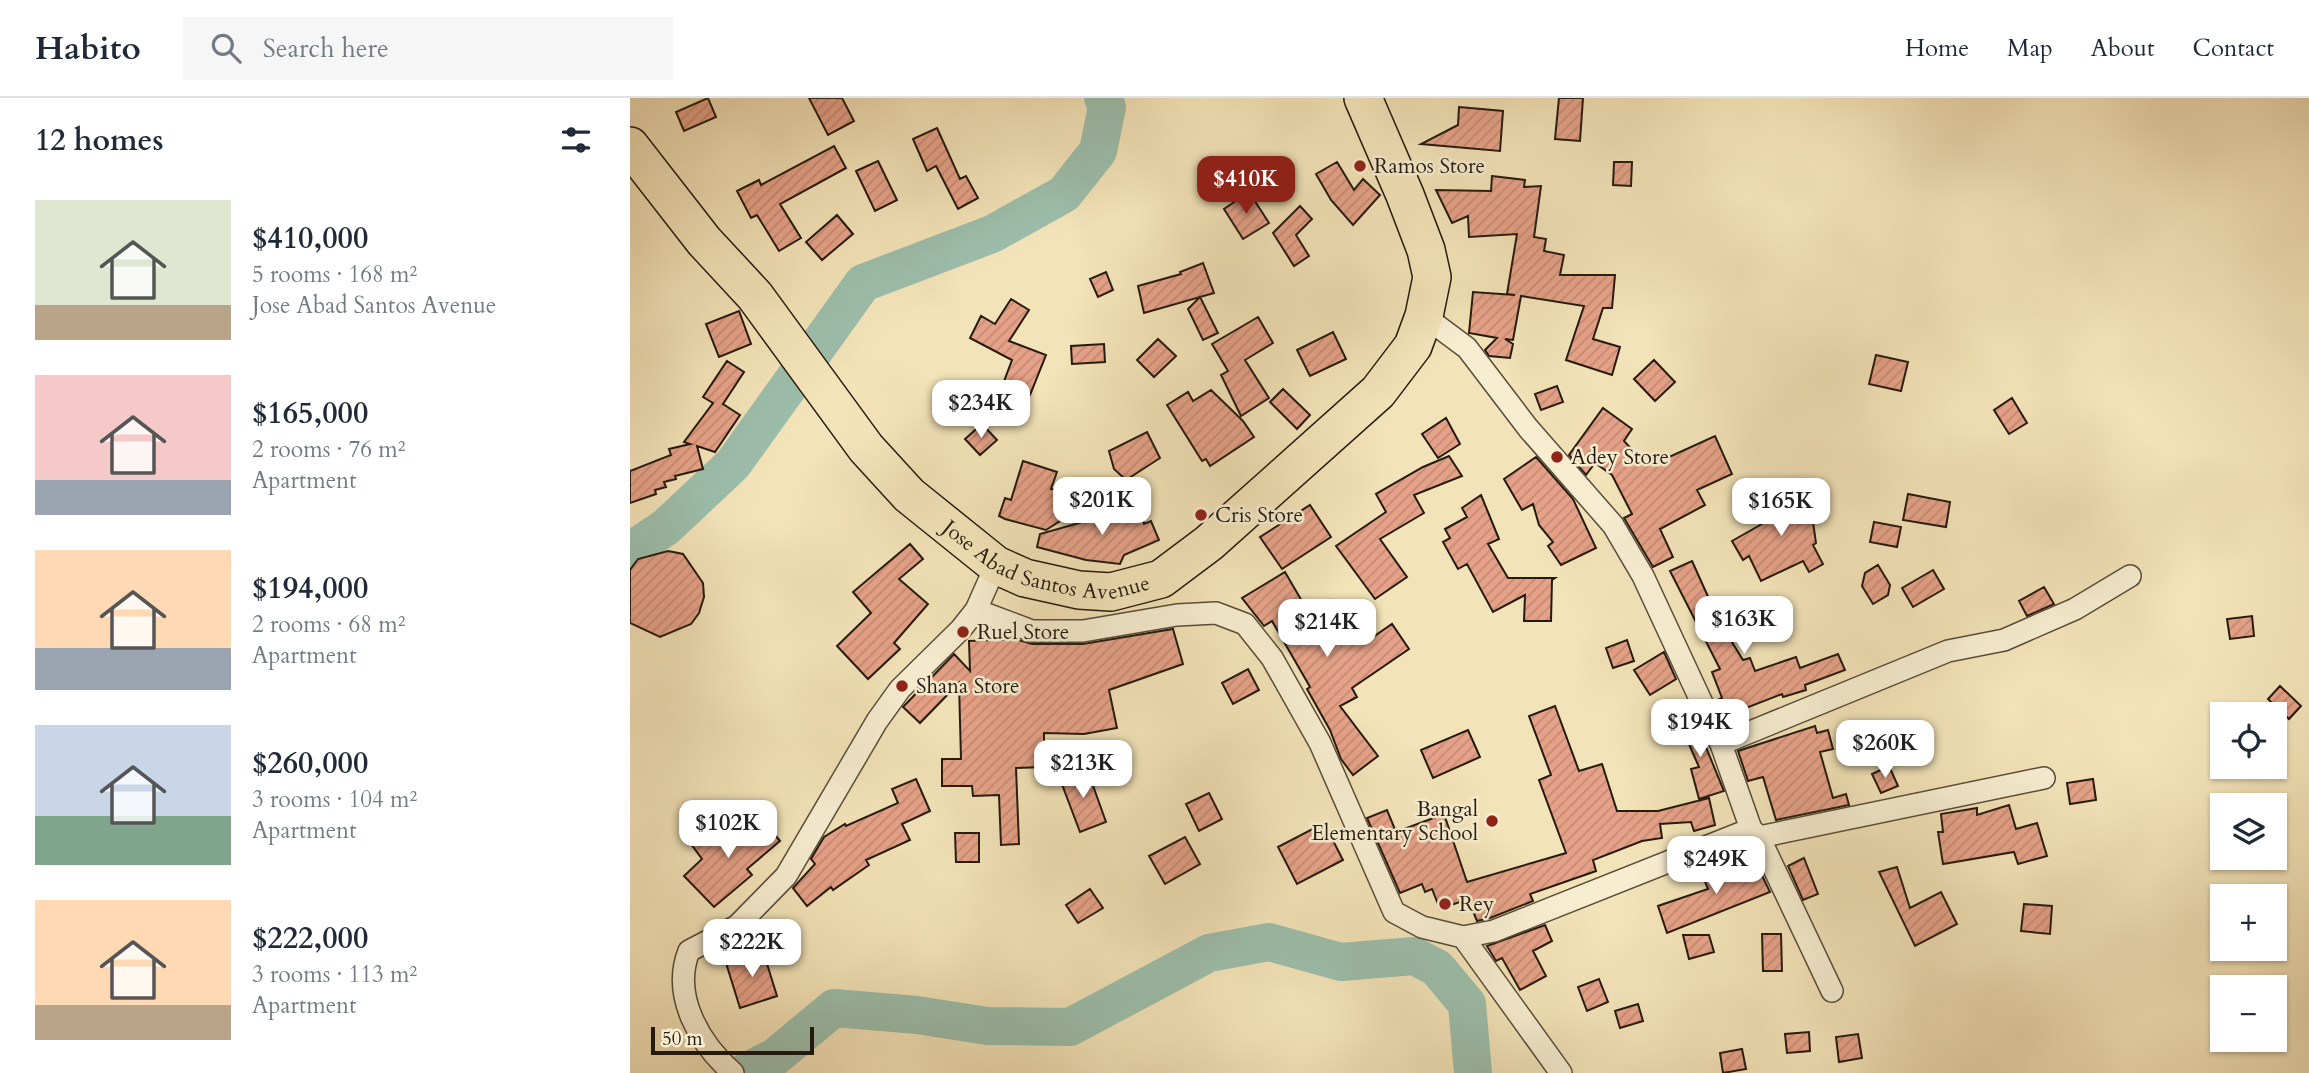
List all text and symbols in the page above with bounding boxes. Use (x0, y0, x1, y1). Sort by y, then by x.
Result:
search box (183, 17, 673, 80)
text: Habito (35, 26, 141, 71)
icon: search (207, 29, 245, 67)
text: Search here (263, 31, 389, 66)
text: Home (1905, 32, 1969, 65)
text: Map (2007, 32, 2053, 65)
text: About (2091, 32, 2155, 65)
text: Contact (2193, 32, 2274, 65)
text: 12 homes (35, 120, 164, 161)
icon: filters (557, 121, 595, 159)
place label: Ramos Store (1374, 152, 1485, 181)
pin: $410K (1197, 156, 1295, 216)
marker: Ramos Store (1352, 158, 1368, 174)
text: $410K (1213, 163, 1279, 194)
text: $410,000 (252, 218, 368, 259)
icon: home (91, 228, 175, 312)
text: 5 rooms · 168 m² (252, 259, 417, 290)
text: Jose Abad Santos Avenue (252, 290, 496, 321)
pin: $234K (932, 380, 1030, 440)
text: $234K (948, 387, 1014, 418)
text: $165,000 (252, 393, 368, 434)
icon: home (91, 403, 175, 487)
text: 2 rooms · 76 m² (252, 434, 405, 465)
place label: Adey Store (1571, 443, 1669, 472)
marker: Adey Store (1549, 449, 1565, 465)
text: Apartment (252, 465, 356, 496)
pin: $201K (1053, 478, 1151, 537)
pin: $165K (1732, 478, 1830, 538)
text: $201K (1069, 484, 1135, 515)
text: $165K (1748, 485, 1814, 516)
place label: Cris Store (1215, 501, 1303, 530)
marker: Cris Store (1193, 507, 1209, 523)
street label: Jose Abad Santos Avenue (934, 511, 1153, 607)
text: $194,000 (252, 568, 368, 609)
icon: home (91, 578, 175, 662)
pin: $163K (1695, 596, 1793, 656)
pin: $214K (1278, 600, 1376, 659)
text: $163K (1711, 603, 1777, 634)
text: $214K (1294, 606, 1360, 637)
text: 2 rooms · 68 m² (252, 609, 405, 640)
place label: Ruel Store (977, 618, 1069, 647)
marker: Ruel Store (955, 624, 971, 640)
text: Apartment (252, 640, 356, 671)
place label: Shana Store (916, 672, 1019, 701)
marker: Shana Store (894, 678, 910, 694)
pin: $194K (1651, 700, 1749, 759)
map controls (2210, 702, 2287, 1052)
button: locate (2210, 702, 2287, 779)
text: $194K (1667, 706, 1733, 737)
pin: $260K (1836, 720, 1934, 780)
text: $260K (1852, 727, 1918, 758)
pin: $213K (1034, 740, 1132, 800)
text: $260,000 (252, 743, 368, 784)
text: $213K (1050, 747, 1116, 778)
icon: home (91, 753, 175, 837)
text: 3 rooms · 104 m² (252, 784, 417, 815)
button: layers (2210, 793, 2287, 870)
place label: Bangal Elementary School (1311, 795, 1478, 848)
pin: $102K (679, 800, 777, 860)
text: $102K (695, 807, 761, 838)
marker: Bangal Elementary School (1484, 813, 1500, 829)
text: Apartment (252, 815, 356, 846)
pin: $249K (1667, 836, 1765, 896)
text: $249K (1683, 843, 1749, 874)
button: + (2210, 884, 2287, 961)
place label: Rey (1459, 890, 1494, 919)
marker: Rey (1437, 896, 1453, 912)
text: $222,000 (252, 918, 368, 959)
pin: $222K (703, 920, 801, 979)
text: $222K (719, 926, 785, 957)
icon: home (91, 928, 175, 1012)
text: 3 rooms · 113 m² (252, 959, 417, 990)
button: − (2210, 975, 2287, 1052)
text: Apartment (252, 990, 356, 1021)
scale bar (651, 1024, 814, 1056)
text: 50 m (662, 1026, 703, 1052)

